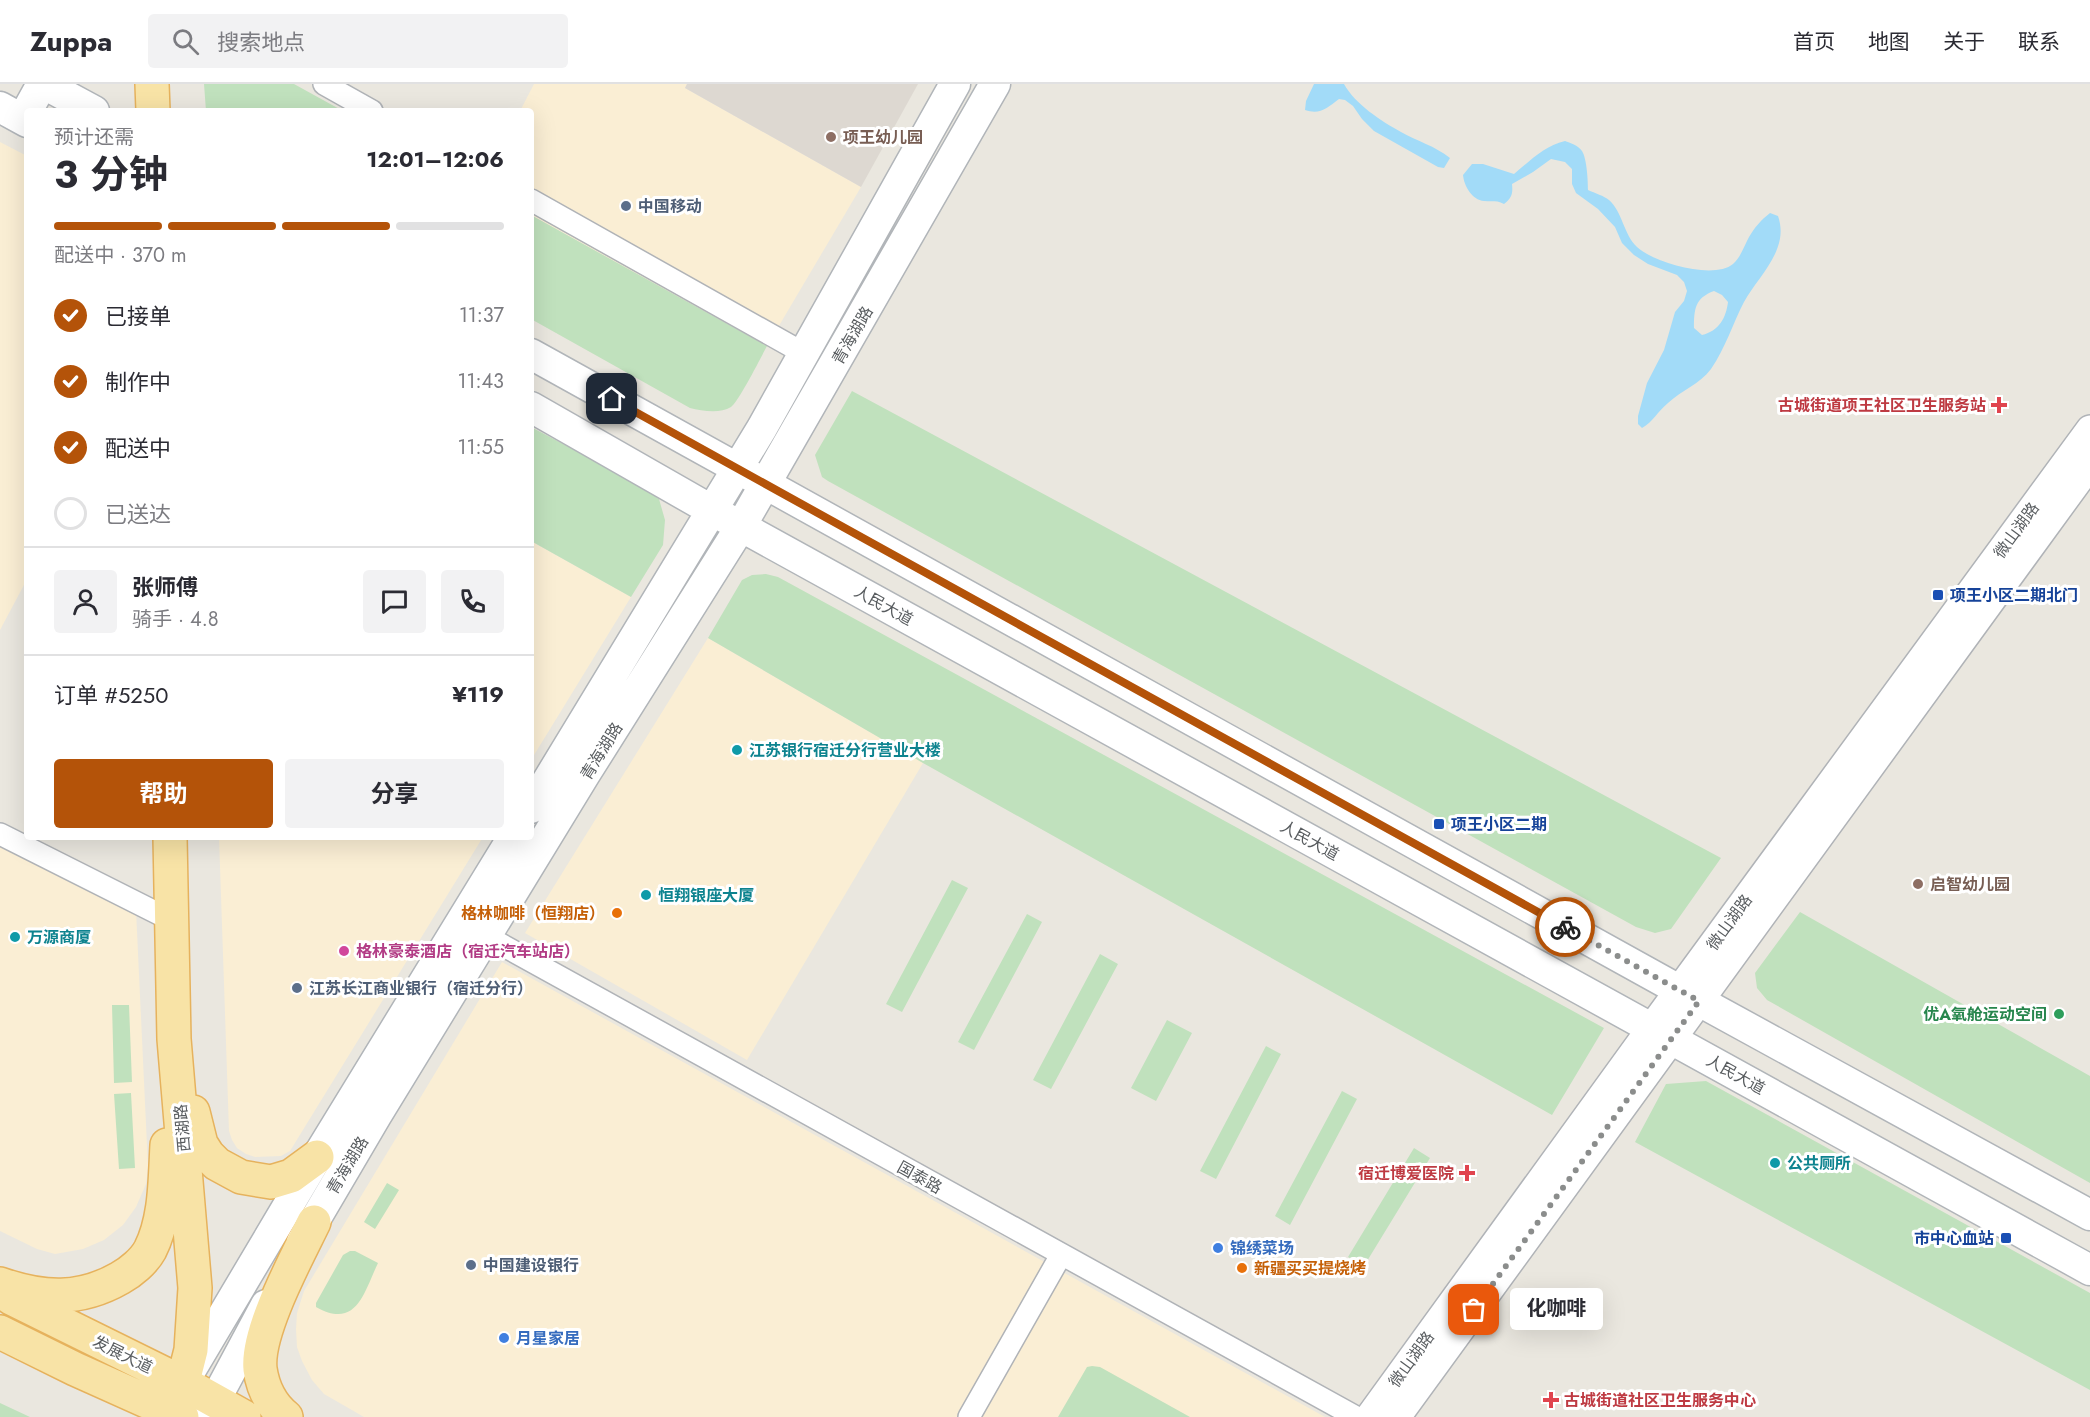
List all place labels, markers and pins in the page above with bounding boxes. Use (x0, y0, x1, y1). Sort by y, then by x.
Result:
place label: 项王幼儿园 (843, 126, 923, 149)
marker: 项王幼儿园 (824, 130, 838, 144)
place label: 中国移动 (638, 195, 702, 218)
marker: 中国移动 (619, 199, 633, 213)
pin (586, 373, 637, 424)
place label: 古城街道项王社区卫生服务站 (1778, 394, 1986, 417)
marker: 古城街道项王社区卫生服务站 (1990, 396, 2008, 414)
place label: 项王小区二期北门 (1950, 584, 2078, 607)
marker: 项王小区二期北门 (1931, 588, 1945, 602)
place label: 江苏银行宿迁分行营业大楼 (749, 739, 941, 762)
marker: 江苏银行宿迁分行营业大楼 (730, 743, 744, 757)
place label: 项王小区二期 (1451, 813, 1547, 836)
marker: 项王小区二期 (1432, 817, 1446, 831)
place label: 启智幼儿园 (1930, 873, 2010, 896)
marker: 启智幼儿园 (1911, 877, 1925, 891)
place label: 恒翔银座大厦 (658, 884, 754, 907)
marker: 恒翔银座大厦 (639, 888, 653, 902)
place label: 格林咖啡（恒翔店） (461, 902, 605, 925)
marker: 格林咖啡（恒翔店） (610, 906, 624, 920)
place label: 万源商厦 (27, 926, 91, 949)
marker: 万源商厦 (8, 930, 22, 944)
place label: 格林豪泰酒店（宿迁汽车站店） (356, 940, 580, 963)
marker: 格林豪泰酒店（宿迁汽车站店） (337, 944, 351, 958)
place label: 江苏长江商业银行（宿迁分行） (309, 977, 533, 1000)
marker: 江苏长江商业银行（宿迁分行） (290, 981, 304, 995)
place label: 优A氧舱运动空间 (1923, 1003, 2047, 1026)
marker: 优A氧舱运动空间 (2052, 1007, 2066, 1021)
place label: 公共厕所 (1787, 1152, 1851, 1175)
marker: 公共厕所 (1768, 1156, 1782, 1170)
place label: 宿迁博爱医院 (1358, 1162, 1454, 1185)
marker: 宿迁博爱医院 (1458, 1164, 1476, 1182)
place label: 市中心血站 (1914, 1227, 1994, 1250)
marker: 市中心血站 (1999, 1231, 2013, 1245)
place label: 锦绣菜场 (1230, 1237, 1294, 1260)
marker: 锦绣菜场 (1211, 1241, 1225, 1255)
place label: 中国建设银行 (483, 1254, 579, 1277)
place label: 新疆买买提烧烤 (1254, 1257, 1366, 1280)
marker: 中国建设银行 (464, 1258, 478, 1272)
marker: 新疆买买提烧烤 (1235, 1261, 1249, 1275)
pin (1448, 1284, 1499, 1335)
callout: 化咖啡 (1510, 1289, 1603, 1331)
place label: 月星家居 (516, 1327, 580, 1350)
marker: 月星家居 (497, 1331, 511, 1345)
place label: 古城街道社区卫生服务中心 (1564, 1389, 1756, 1412)
marker: 古城街道社区卫生服务中心 (1542, 1391, 1560, 1409)

